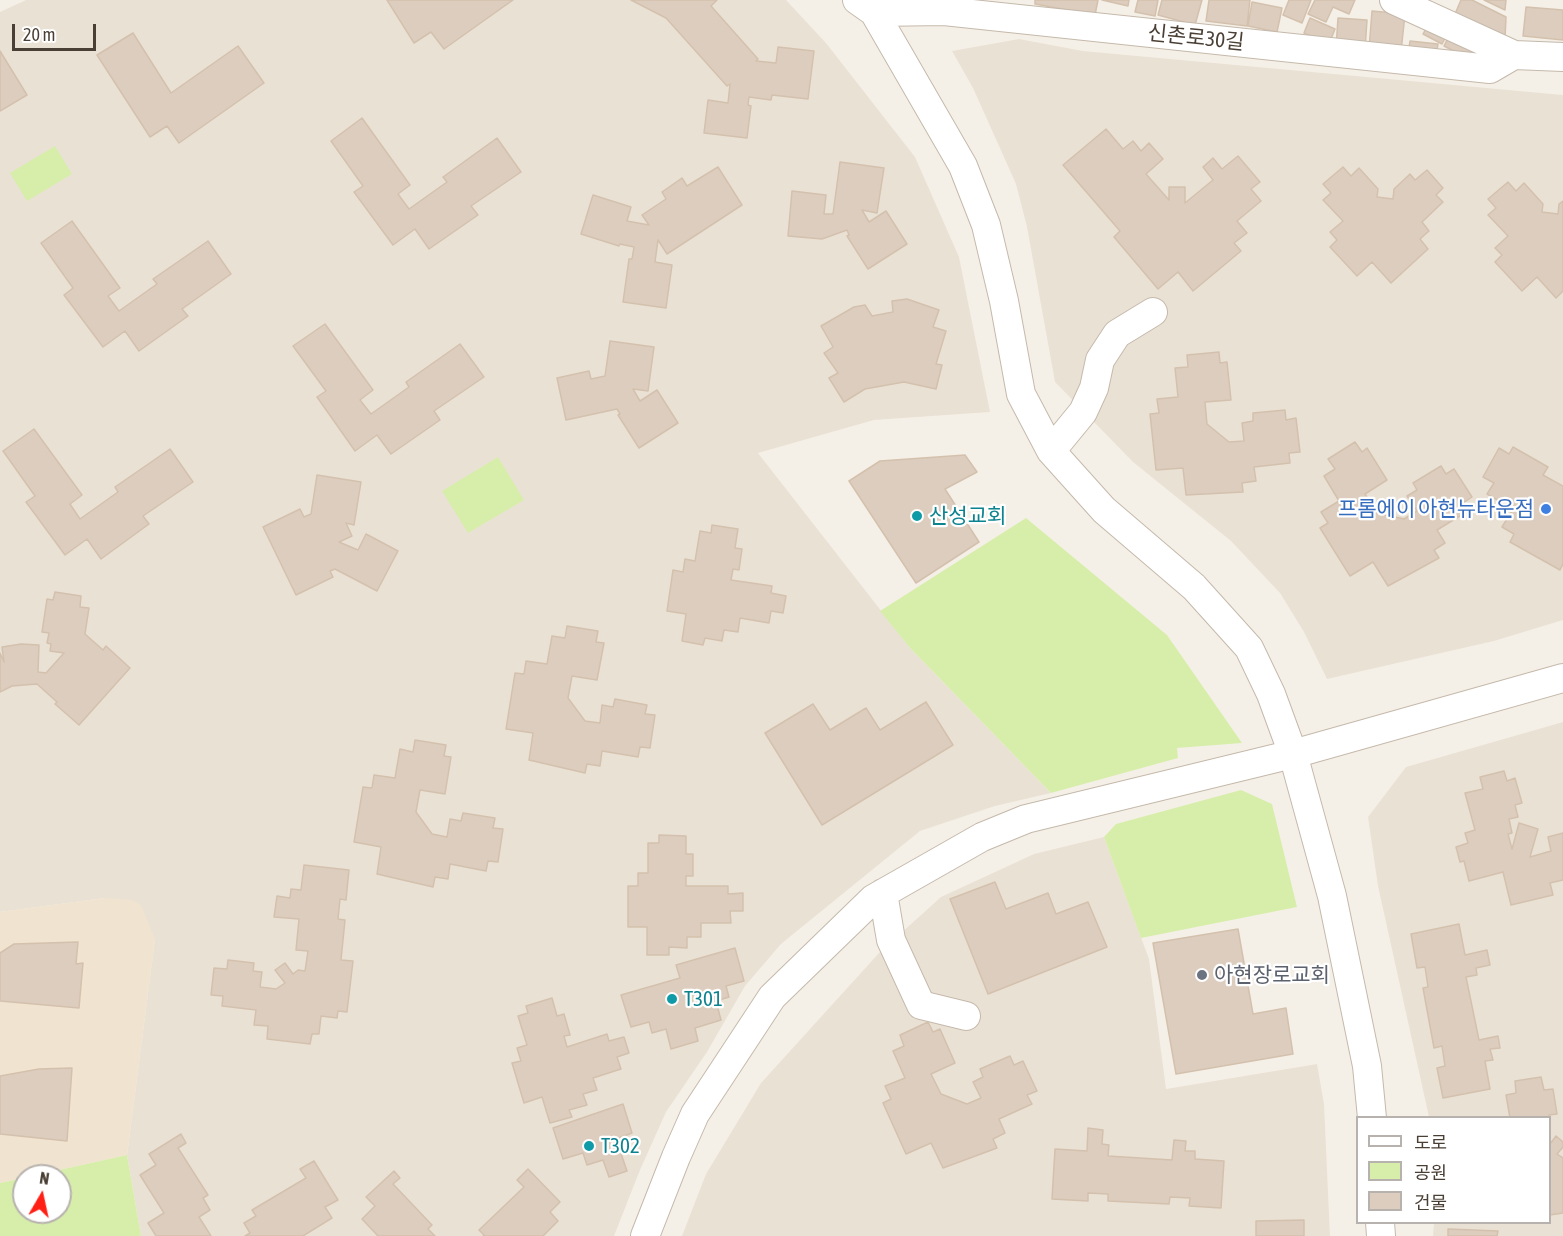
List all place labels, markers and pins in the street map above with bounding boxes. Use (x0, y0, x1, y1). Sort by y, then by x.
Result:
place label: 프롬에이 아현뉴타운점 (1338, 496, 1534, 522)
marker: 프롬에이 아현뉴타운점 (1539, 502, 1553, 516)
place label: 산성교회 (929, 503, 1006, 529)
marker: 산성교회 (910, 509, 924, 523)
place label: 아현장로교회 (1214, 962, 1330, 988)
marker: 아현장로교회 (1195, 968, 1209, 982)
place label: T301 (684, 986, 723, 1012)
marker: T301 (665, 992, 679, 1006)
place label: T302 (601, 1133, 640, 1159)
marker: T302 (582, 1139, 596, 1153)

